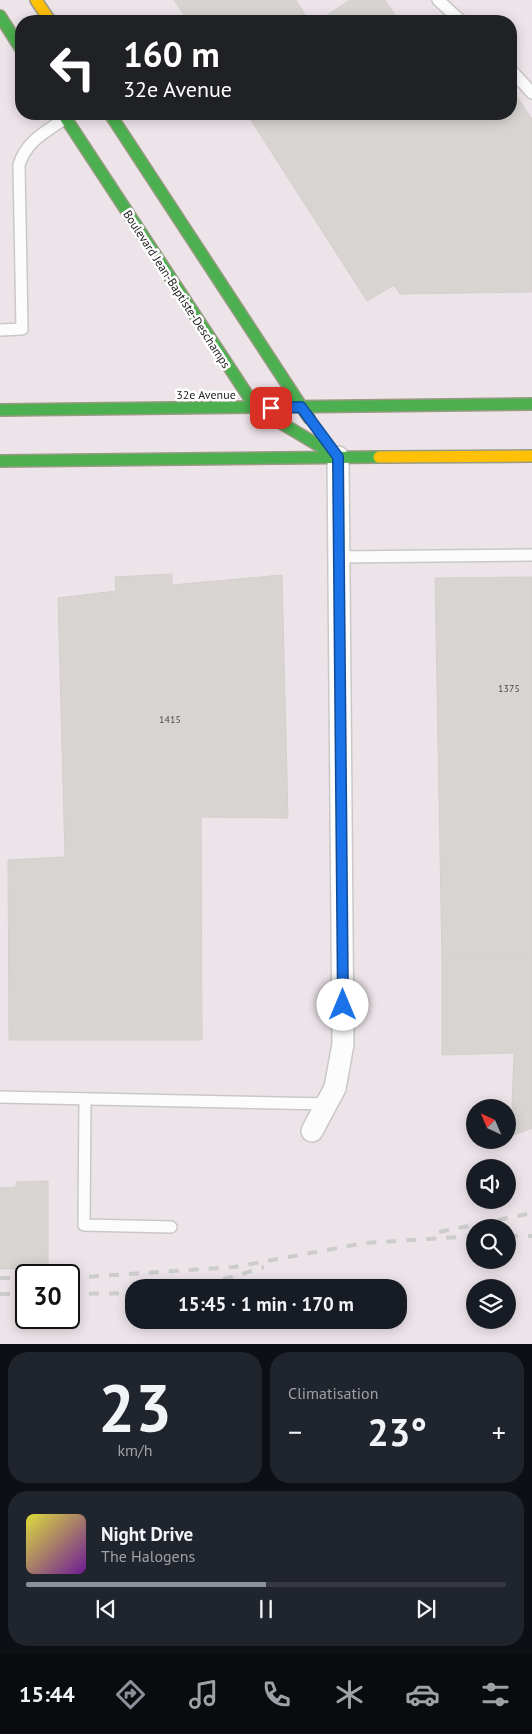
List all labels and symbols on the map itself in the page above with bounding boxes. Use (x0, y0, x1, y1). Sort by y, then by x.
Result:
street label: Boulevard Jean-Baptiste-Deschamps (120, 207, 234, 371)
street label: 32e Avenue (176, 387, 236, 402)
pin (250, 387, 292, 429)
house number: 1375 (498, 682, 520, 695)
house number: 1415 (159, 713, 181, 726)
position arrow (316, 978, 368, 1030)
north arrow (466, 1099, 516, 1149)
speed limit sign: 30 (15, 1264, 80, 1329)

